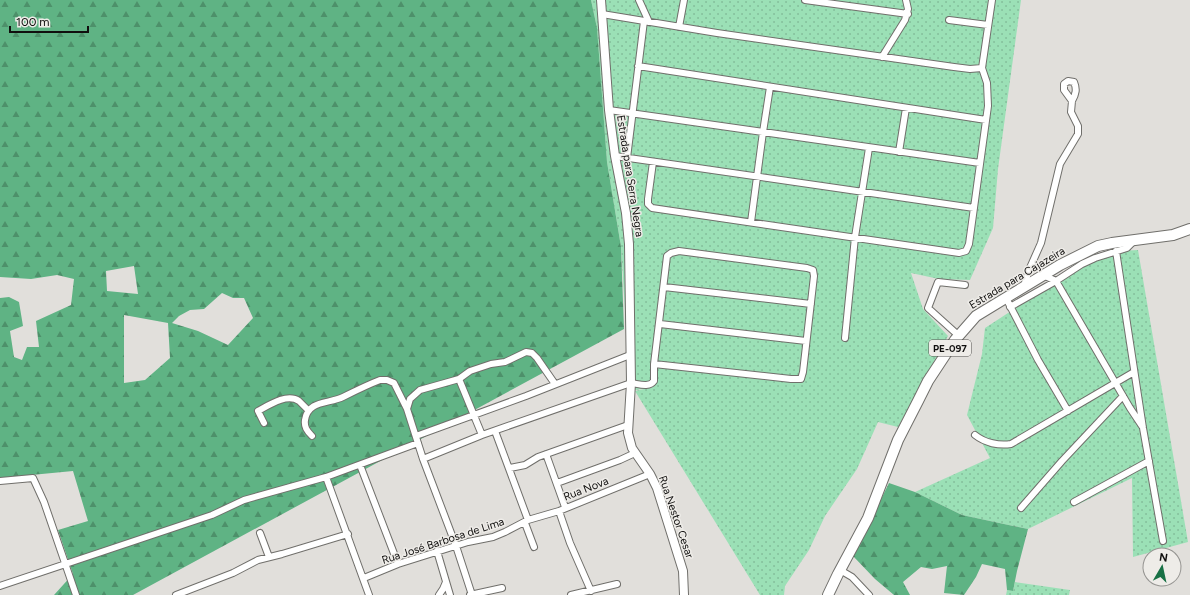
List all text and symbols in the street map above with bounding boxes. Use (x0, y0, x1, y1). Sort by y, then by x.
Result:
scale bar (10, 8, 88, 34)
text: 100 m (16, 15, 50, 29)
street label: Estrada para Serra Negra (614, 114, 646, 238)
street label: Estrada para Cajazeira (967, 244, 1067, 312)
road number: PE-097 (929, 340, 971, 356)
street label: Rua Nova (562, 474, 610, 504)
street label: Rua Nestor Cesar (656, 474, 696, 560)
street label: Rua José Barbosa de Lima (380, 515, 506, 567)
north arrow (1142, 547, 1182, 587)
text: N (1158, 551, 1169, 565)

